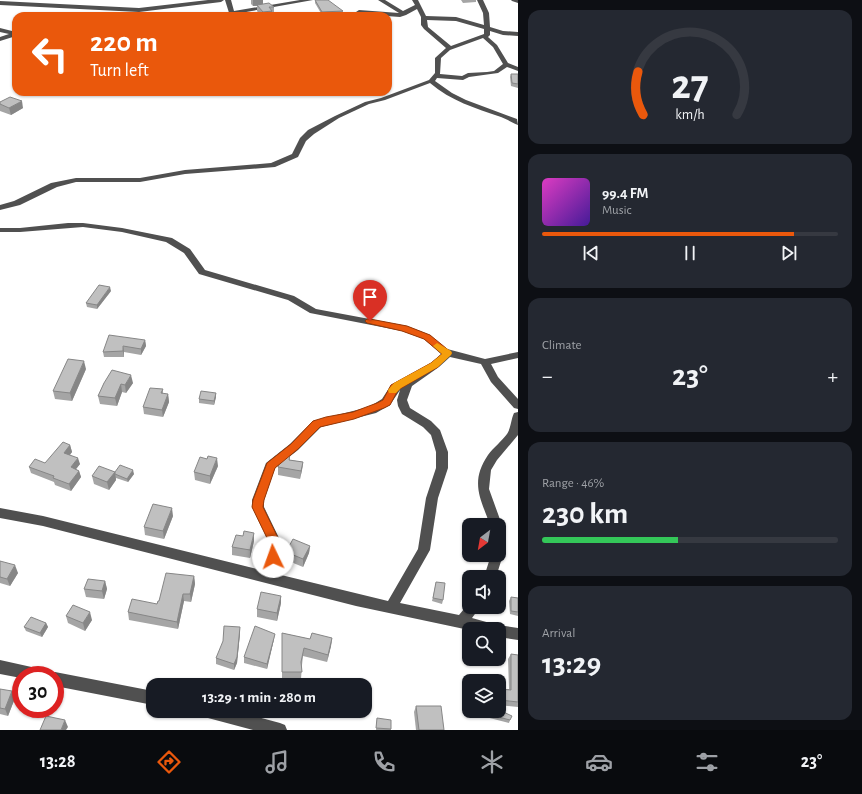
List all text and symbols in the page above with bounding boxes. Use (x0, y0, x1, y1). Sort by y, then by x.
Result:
icon: left (24, 28, 76, 80)
text: 220 m (90, 29, 158, 57)
text: Turn left (90, 62, 149, 80)
text: 27 (671, 65, 709, 106)
text: km/h (675, 108, 705, 122)
text: 99.4 FM (602, 186, 648, 201)
text: Music (602, 204, 632, 217)
icon: previous (580, 242, 602, 264)
icon: pause (679, 242, 701, 264)
icon: next (778, 242, 800, 264)
pin (353, 280, 387, 321)
icon: arrive (359, 286, 381, 308)
text: Climate (542, 339, 581, 352)
text: 23° (672, 361, 708, 391)
text: − (542, 365, 553, 387)
text: + (827, 365, 838, 387)
text: Range · 46% (542, 477, 604, 490)
text: 230 km (542, 499, 628, 529)
north arrow (462, 518, 506, 562)
map controls (462, 518, 506, 718)
position arrow (252, 536, 294, 578)
button: sound (462, 570, 506, 614)
button: search (462, 622, 506, 666)
text: Arrival (542, 627, 575, 640)
text: 13:29 (542, 649, 601, 679)
speed limit sign: 30 (12, 666, 64, 718)
button: layers (462, 674, 506, 718)
text: 13:29 · 1 min · 280 m (202, 690, 316, 705)
icon: directions (155, 748, 183, 776)
icon: music (263, 748, 291, 776)
icon: phone (370, 748, 398, 776)
icon: climate (478, 748, 506, 776)
icon: car (585, 748, 613, 776)
icon: filters (693, 748, 721, 776)
text: 13:28 (40, 753, 76, 771)
text: 23° (801, 753, 822, 771)

